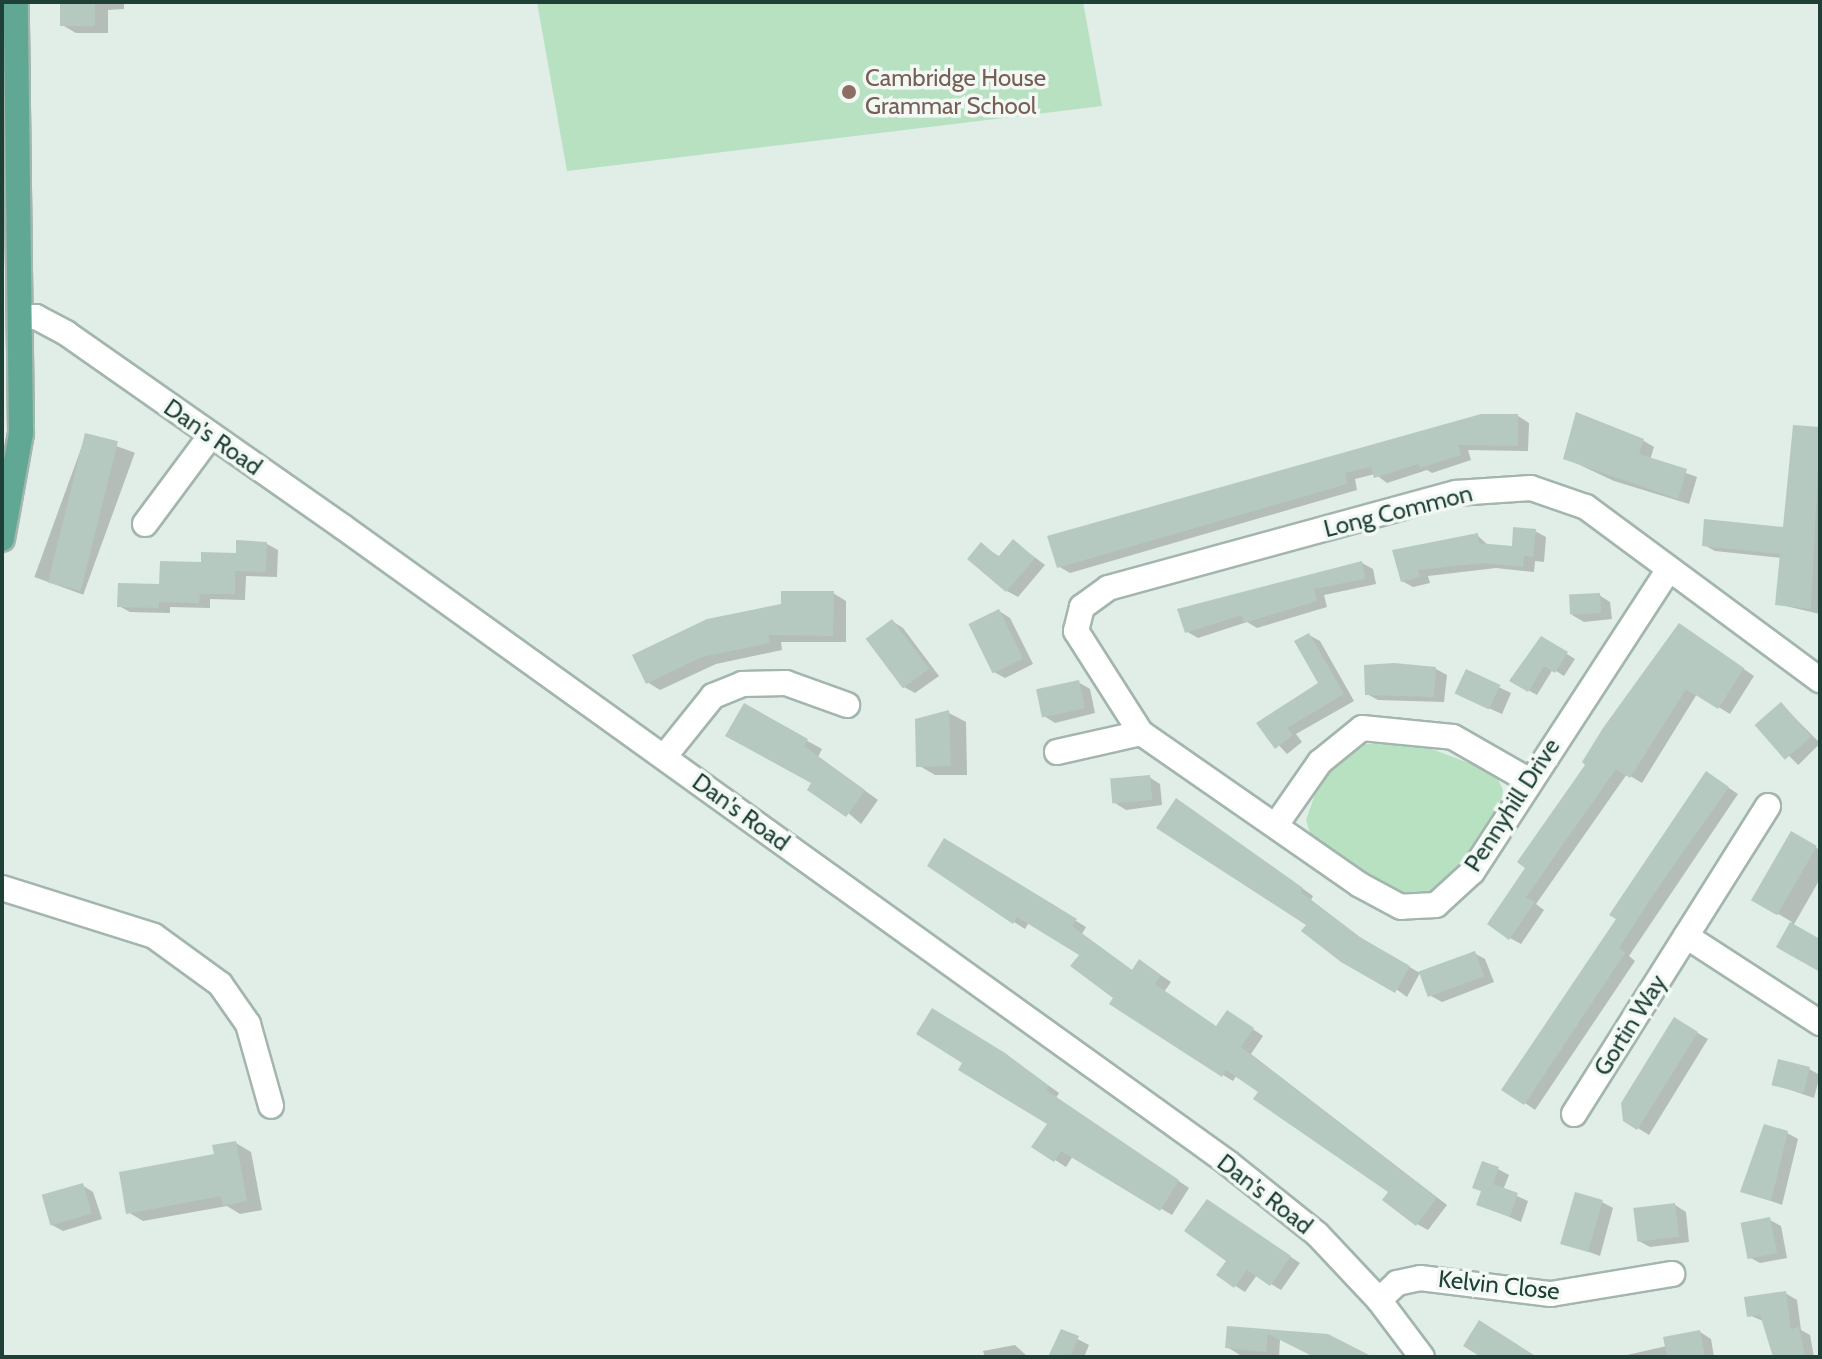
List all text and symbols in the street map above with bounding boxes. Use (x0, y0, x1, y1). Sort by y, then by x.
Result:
place label: Cambridge House Grammar School (865, 64, 1046, 120)
marker: Cambridge House Grammar School (840, 83, 858, 101)
street label: Dan's Road (158, 393, 268, 481)
street label: Long Common (1321, 479, 1475, 543)
street label: Pennyhill Drive (1458, 733, 1566, 877)
street label: Dan's Road (687, 767, 795, 857)
street label: Gortin Way (1588, 969, 1672, 1081)
street label: Dan's Road (1212, 1148, 1318, 1240)
street label: Kelvin Close (1437, 1264, 1561, 1306)

